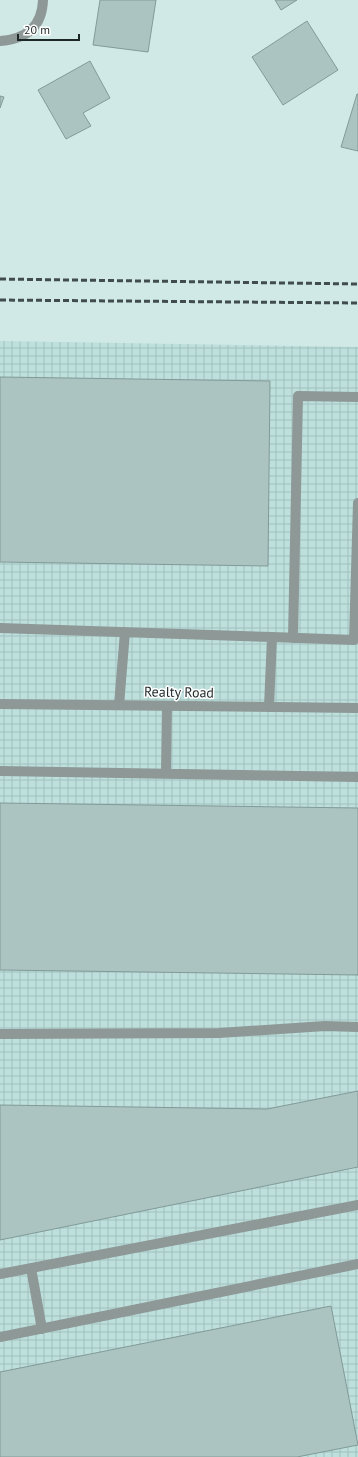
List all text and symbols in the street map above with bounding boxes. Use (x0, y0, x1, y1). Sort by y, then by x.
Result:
scale bar (18, 16, 79, 42)
text: 20 m (24, 22, 50, 37)
street label: Realty Road (144, 682, 214, 702)

